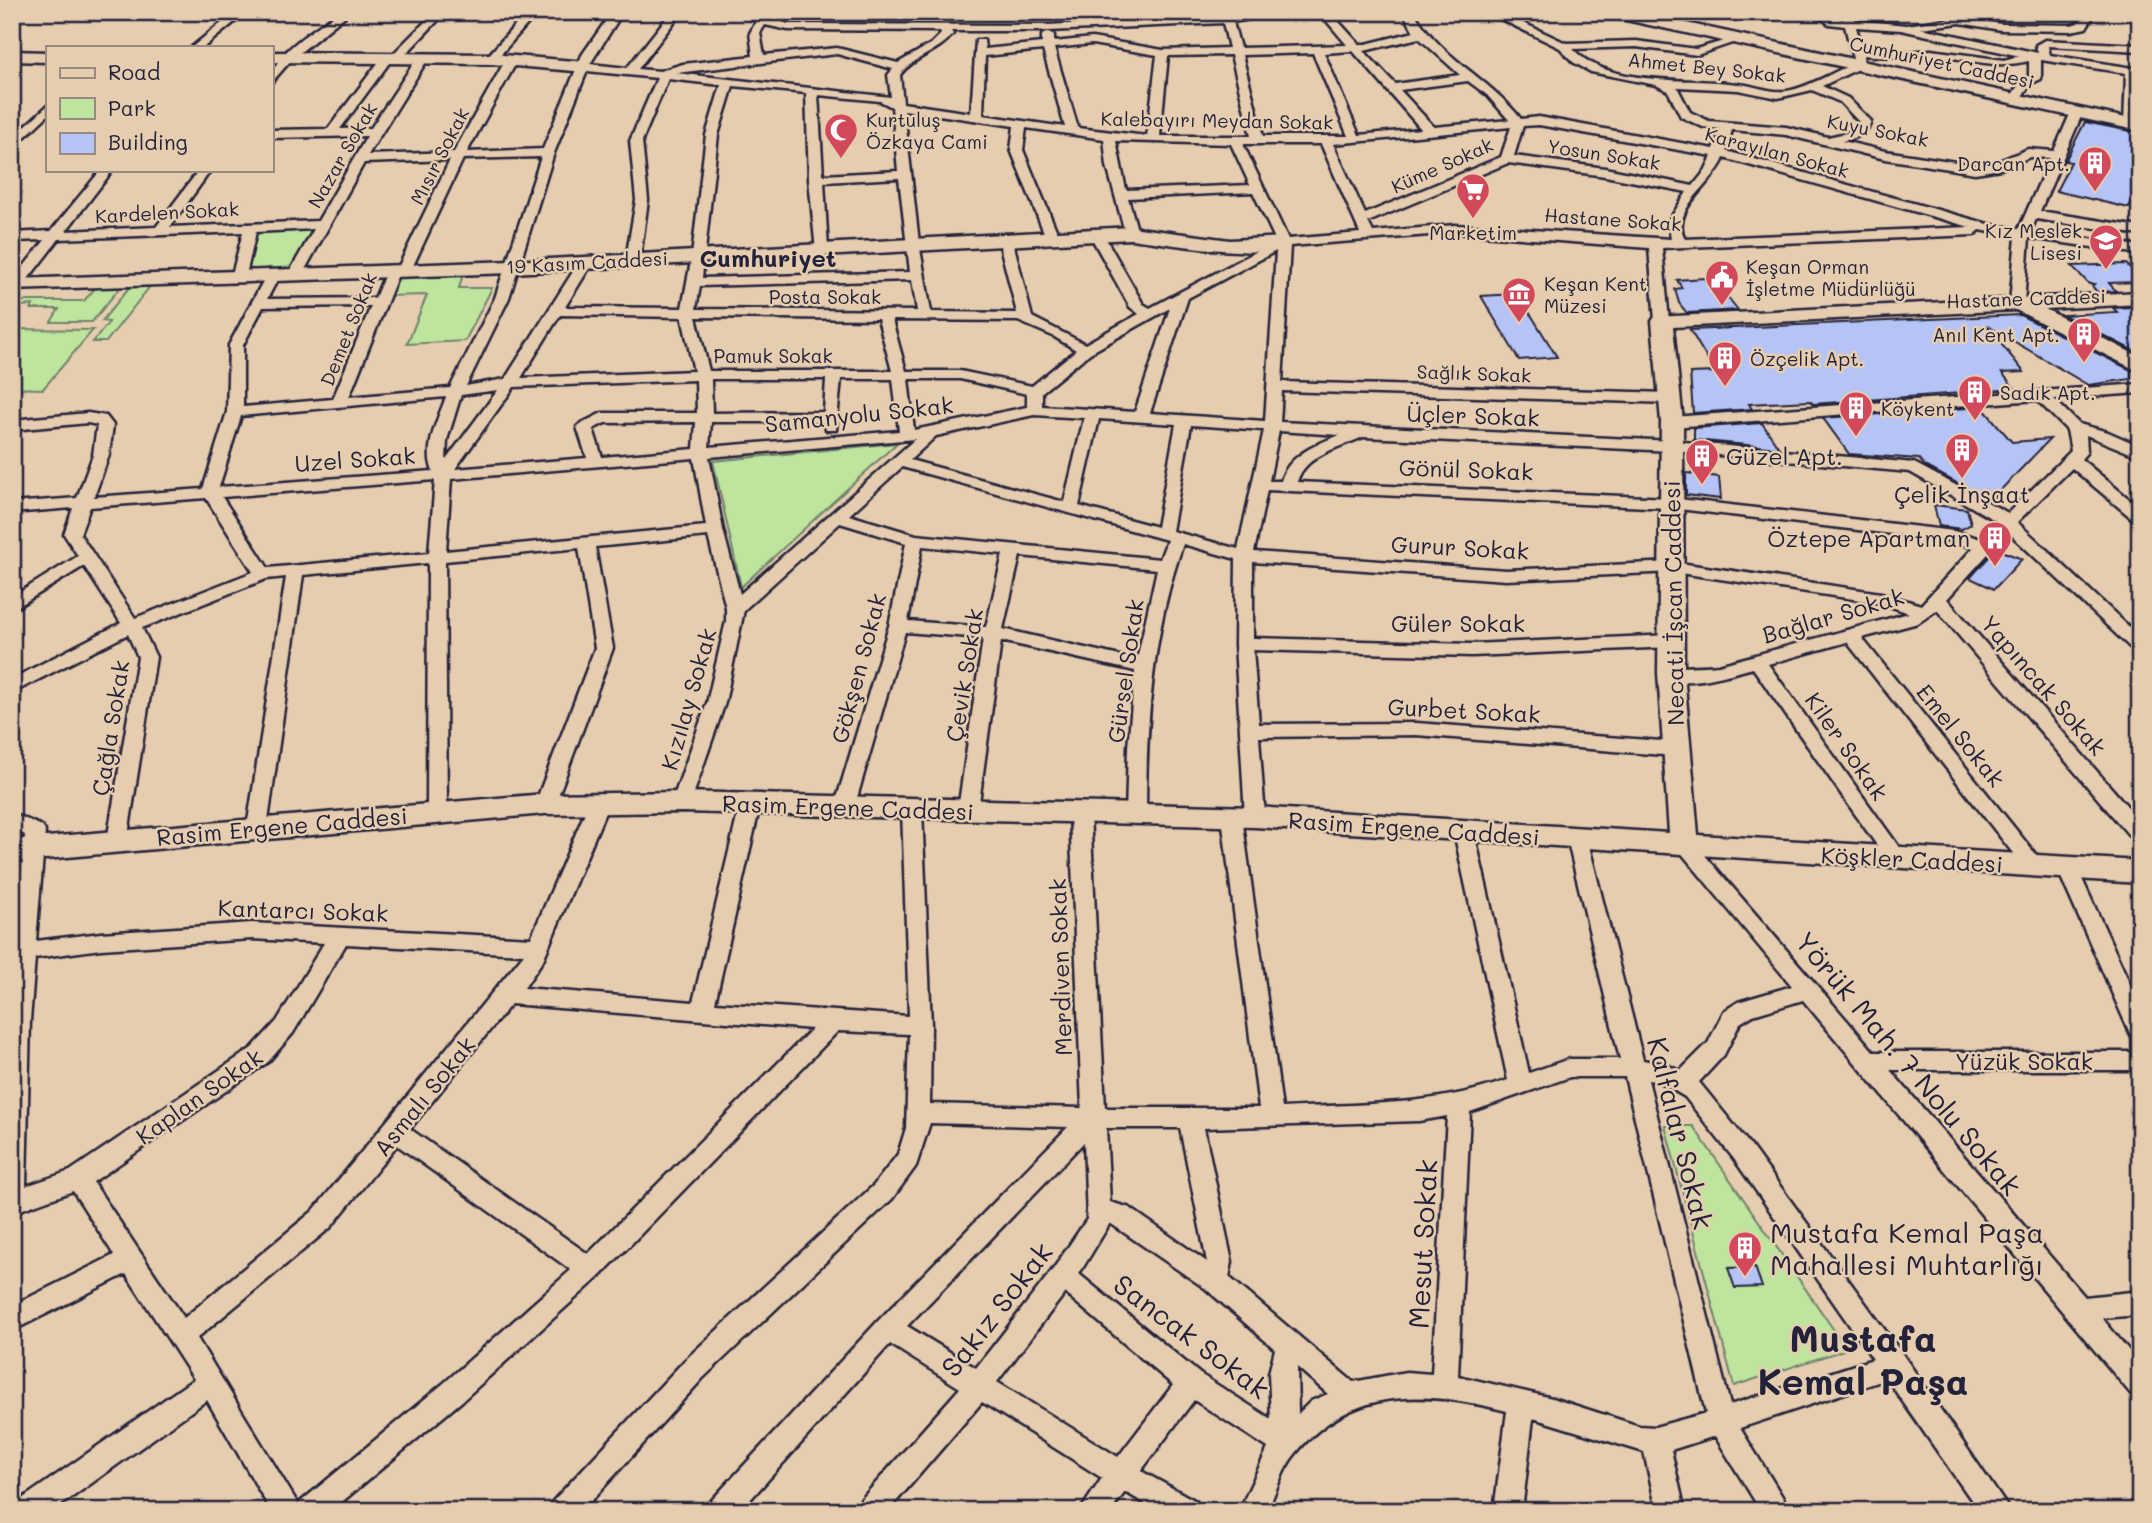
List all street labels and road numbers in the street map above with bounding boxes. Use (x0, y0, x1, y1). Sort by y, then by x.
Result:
street label: Cumhuriyet Caddesi (1847, 30, 2037, 94)
street label: Ahmet Bey Sokak (1627, 46, 1787, 88)
street label: Nazar Sokak (302, 98, 382, 212)
street label: Mısır Sokak (404, 103, 474, 209)
street label: Kalebayırı Meydan Sokak (1100, 105, 1334, 135)
street label: Kuyu Sokak (1825, 108, 1931, 152)
street label: Karayılan Sokak (1702, 121, 1852, 183)
street label: Küme Sokak (1387, 131, 1497, 199)
street label: Yosun Sokak (1546, 133, 1662, 175)
street label: Kardelen Sokak (95, 196, 239, 228)
street label: Hastane Sokak (1544, 202, 1682, 236)
street label: 19 Kasım Caddesi (506, 245, 668, 279)
street label: Demet Sokak (314, 269, 382, 389)
street label: Hastane Caddesi (1946, 283, 2106, 313)
street label: Posta Sokak (769, 284, 881, 309)
street label: Pamuk Sokak (713, 343, 833, 368)
street label: Sağlık Sokak (1416, 359, 1532, 387)
street label: Samanyolu Sokak (763, 389, 955, 439)
street label: Üçler Sokak (1406, 398, 1540, 432)
street label: Uzel Sokak (294, 440, 416, 478)
street label: Gönül Sokak (1398, 452, 1534, 486)
street label: Necati İşcan Caddesi (1656, 480, 1690, 726)
street label: Gurur Sokak (1390, 528, 1530, 566)
street label: Bağlar Sokak (1759, 580, 1907, 650)
street label: Gökşen Sokak (824, 590, 892, 746)
street label: Gürsel Sokak (1100, 597, 1150, 745)
street label: Çevik Sokak (939, 606, 989, 744)
street label: Güler Sokak (1391, 608, 1525, 638)
street label: Yapıncak Sokak (1975, 609, 2113, 761)
street label: Kızılay Sokak (653, 625, 723, 773)
street label: Çağla Sokak (84, 658, 136, 798)
street label: Emel Sokak (1910, 677, 2012, 793)
street label: Kiler Sokak (1799, 686, 1895, 806)
street label: Gurbet Sokak (1387, 691, 1541, 729)
street label: Rasim Ergene Caddesi (722, 788, 974, 826)
street label: Rasim Ergene Caddesi (155, 800, 409, 852)
street label: Rasim Ergene Caddesi (1287, 804, 1541, 852)
street label: Köşkler Caddesi (1820, 839, 2004, 879)
street label: Merdiven Sokak (1042, 878, 1078, 1056)
street label: Kantarcı Sokak (217, 892, 389, 928)
street label: Yörük Mah. 7 Nolu Sokak (1788, 924, 2030, 1202)
street label: Asmalı Sokak (367, 1030, 481, 1162)
street label: Kalfalar Sokak (1640, 1033, 1722, 1233)
street label: Kaplan Sokak (130, 1041, 268, 1151)
street label: Yüzük Sokak (1955, 1046, 2093, 1076)
street label: Mesut Sokak (1400, 1158, 1444, 1330)
street label: Sakız Sokak (932, 1235, 1060, 1383)
street label: Sancak Sokak (1107, 1266, 1277, 1406)

